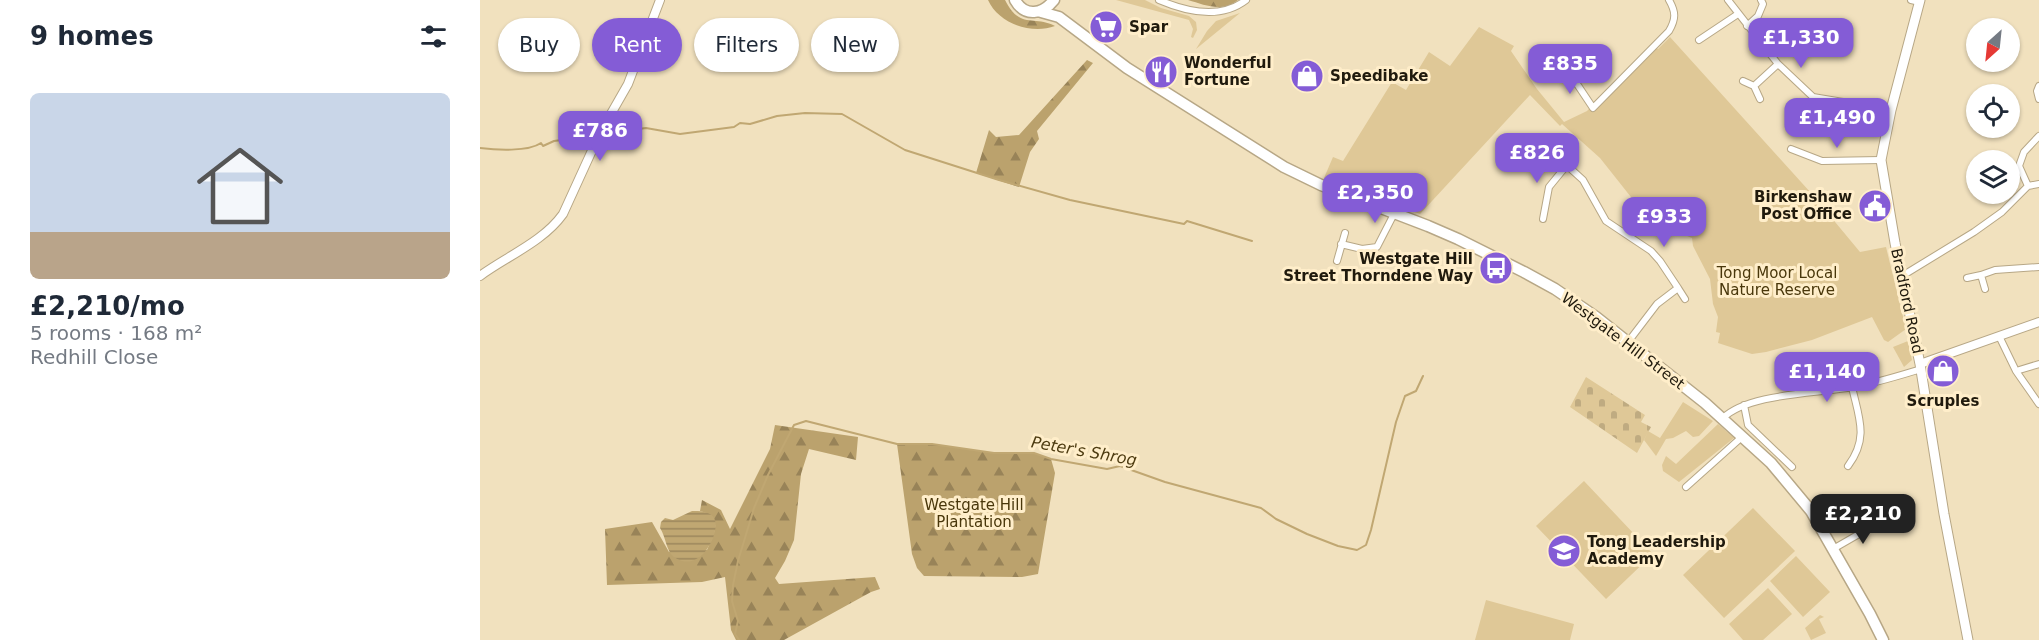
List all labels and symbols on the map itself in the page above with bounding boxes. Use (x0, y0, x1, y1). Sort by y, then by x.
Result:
supermarket icon: Spar (1088, 9, 1124, 45)
place label: Spar (1129, 18, 1169, 36)
pin: £1,330 (1752, 18, 1850, 69)
north arrow (1966, 18, 2020, 72)
pin: £835 (1534, 44, 1606, 95)
restaurant icon: Wonderful Fortune (1143, 54, 1179, 90)
place label: Wonderful Fortune (1184, 54, 1272, 89)
shop icon: Speedibake (1289, 58, 1325, 94)
place label: Speedibake (1330, 67, 1428, 85)
pin: £1,490 (1788, 98, 1886, 149)
pin: £786 (564, 111, 636, 162)
pin: £826 (1501, 133, 1573, 184)
pin: £2,350 (1326, 173, 1424, 224)
place label: Birkenshaw Post Office (1754, 188, 1852, 223)
public building icon: Birkenshaw Post Office (1857, 188, 1893, 224)
pin: £933 (1628, 197, 1700, 248)
street label: Bradford Road (1887, 247, 1927, 355)
place label: Westgate Hill Street Thorndene Way (1283, 250, 1473, 285)
bus stop icon: Westgate Hill Street Thorndene Way (1478, 250, 1514, 286)
park label: Tong Moor Local Nature Reserve (1716, 264, 1837, 299)
street label: Westgate Hill Street (1558, 289, 1688, 393)
pin: £1,140 (1778, 352, 1876, 403)
shop icon: Scruples (1925, 353, 1961, 389)
place label: Scruples (1907, 392, 1979, 410)
water label: Peter's Shrog (1030, 432, 1138, 470)
pin: £2,210 (1814, 494, 1912, 545)
park label: Westgate Hill Plantation (924, 496, 1024, 531)
school or university icon: Tong Leadership Academy (1546, 533, 1582, 569)
place label: Tong Leadership Academy (1587, 533, 1726, 568)

